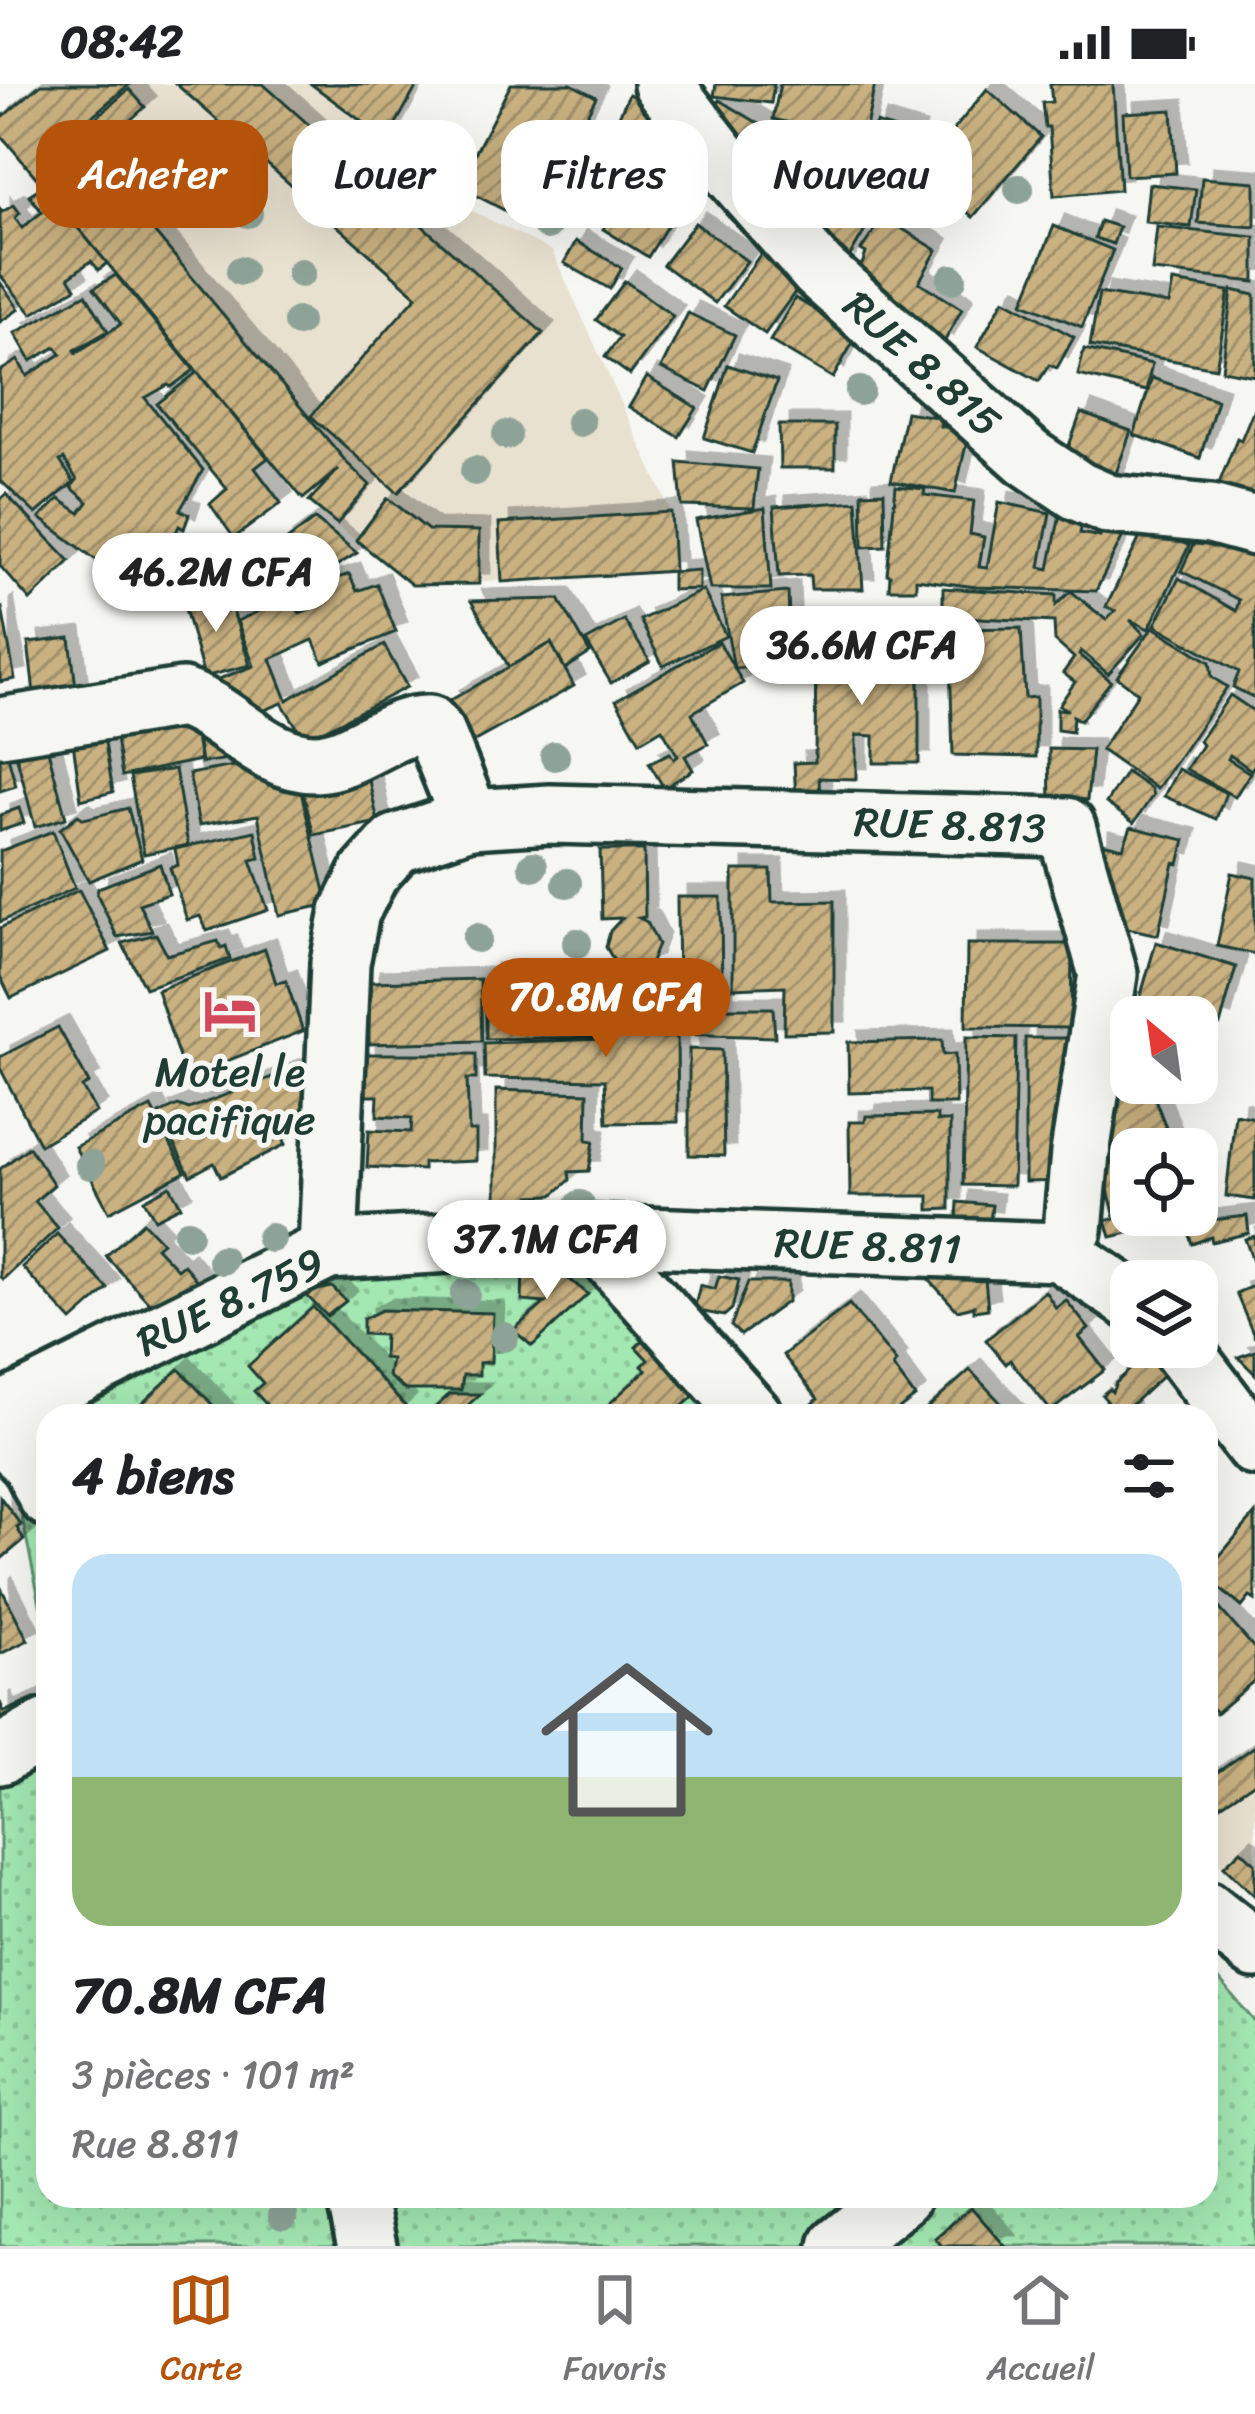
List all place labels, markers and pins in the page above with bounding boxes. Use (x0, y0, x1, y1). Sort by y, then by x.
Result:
pin: 46.2M CFA (79, 533, 353, 635)
pin: 36.6M CFA (725, 606, 999, 708)
pin: 70.8M CFA (469, 958, 743, 1060)
hotel icon: Motel le pacifique (201, 982, 259, 1040)
place label: Motel le pacifique (142, 1035, 316, 1157)
pin: 37.1M CFA (410, 1200, 684, 1302)

